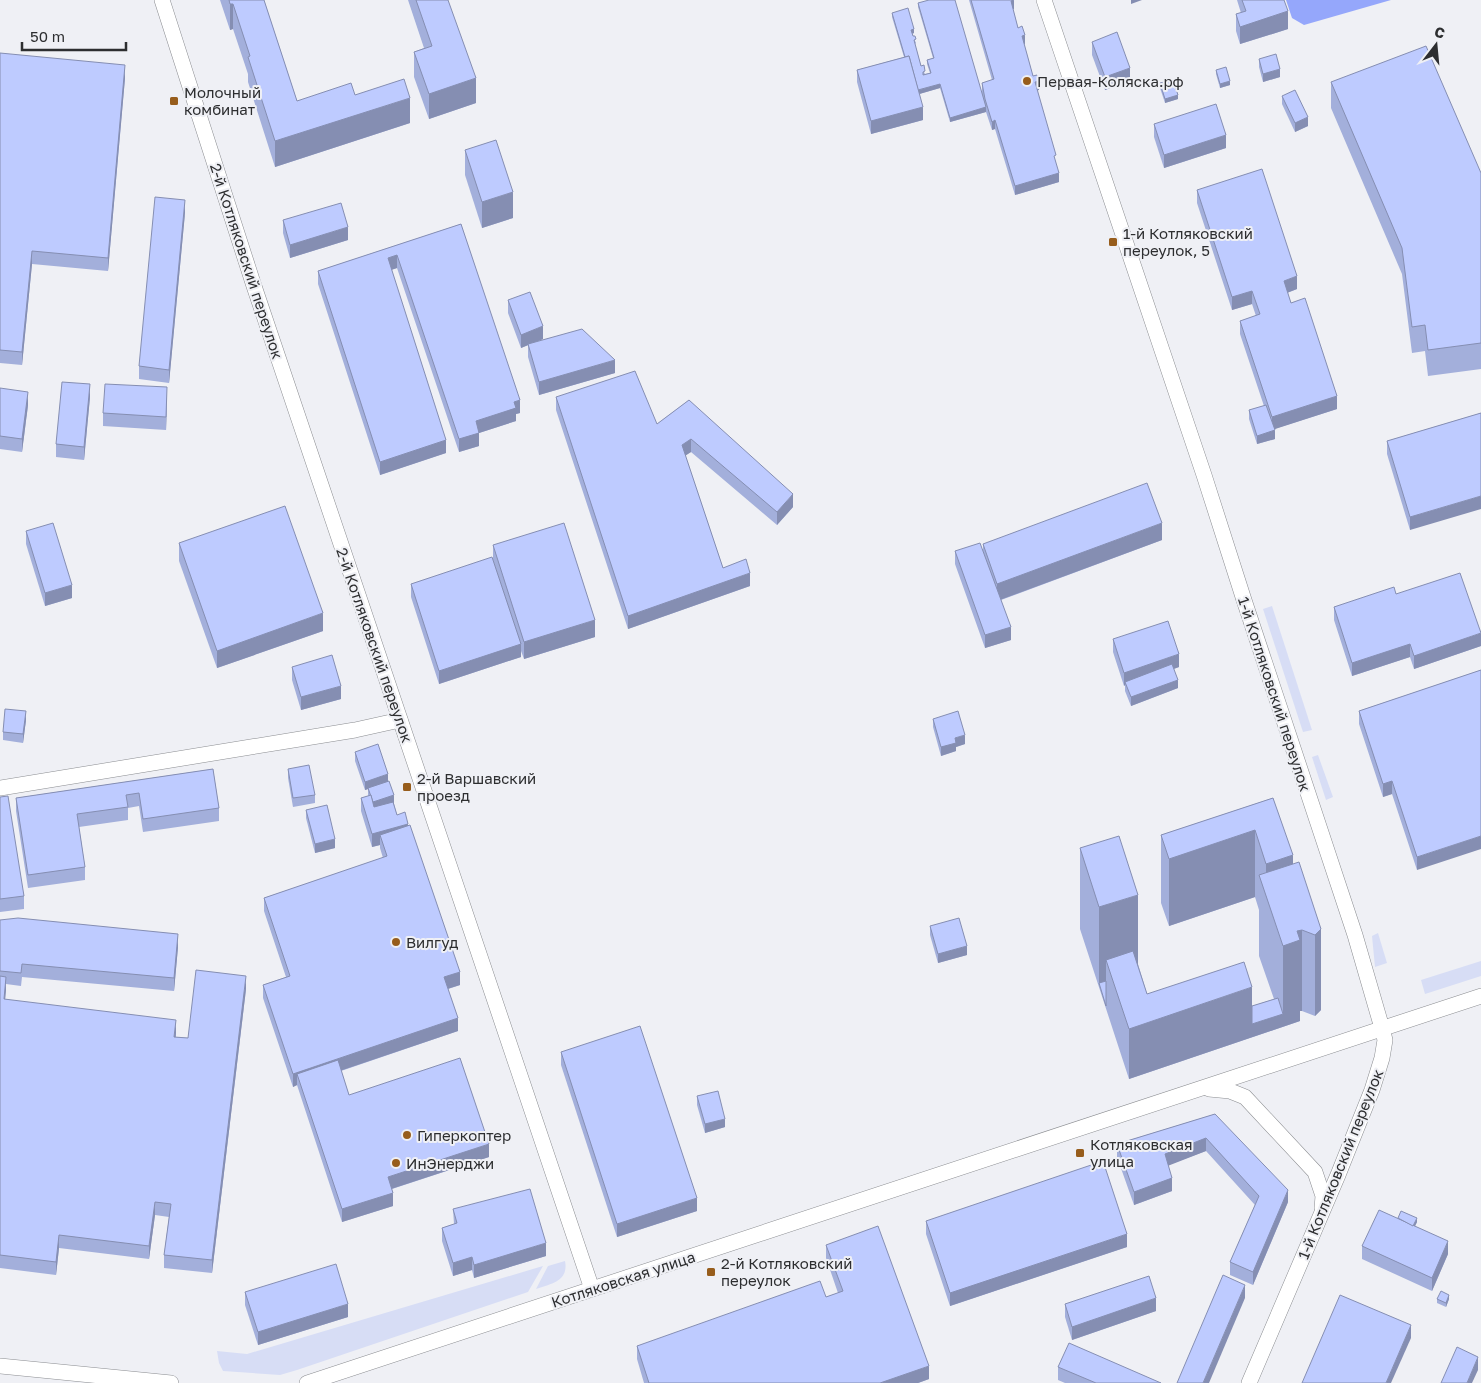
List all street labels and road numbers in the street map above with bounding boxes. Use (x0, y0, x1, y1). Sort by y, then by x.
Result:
street label: 2-й Котляковский переулок (207, 161, 287, 362)
street label: 2-й Котляковский переулок (333, 545, 417, 745)
street label: 1-й Котляковский переулок (1235, 594, 1315, 794)
street label: 1-й Котляковский переулок (1294, 1066, 1387, 1262)
street label: Котляковская улица (549, 1247, 697, 1311)

